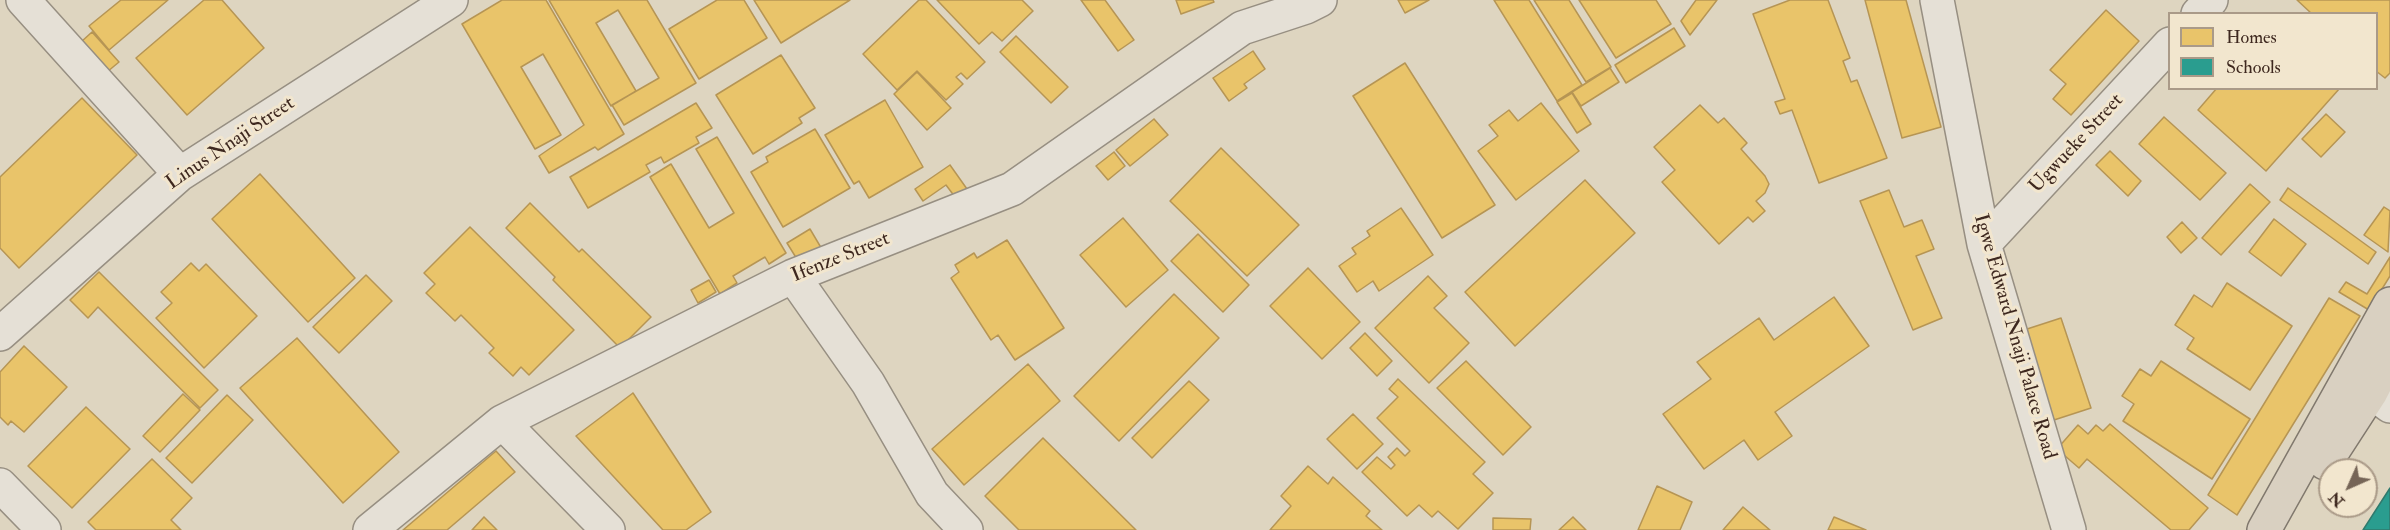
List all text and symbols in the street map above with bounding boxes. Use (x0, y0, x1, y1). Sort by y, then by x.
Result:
legend (2168, 12, 2378, 90)
text: Homes (2226, 26, 2277, 49)
text: Schools (2226, 56, 2281, 79)
street label: Ugwueke Street (2025, 89, 2129, 199)
street label: Linus Nnaji Street (162, 92, 300, 196)
street label: Igwe Edward Nnaji Palace Road (1967, 212, 2061, 462)
street label: Ifenze Street (788, 227, 894, 289)
north arrow (2318, 458, 2378, 518)
text: N (2325, 487, 2349, 511)

